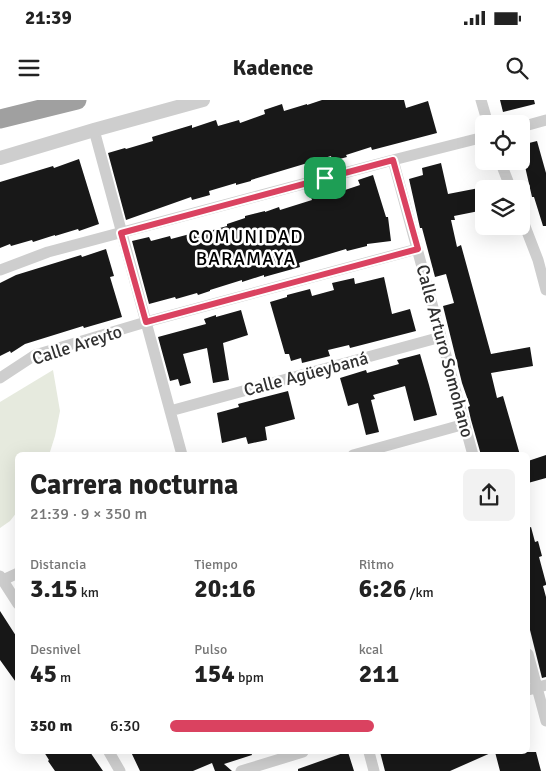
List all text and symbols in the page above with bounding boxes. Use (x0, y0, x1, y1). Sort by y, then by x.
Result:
text: 21:39 (25, 6, 72, 30)
icon: menu (15, 54, 43, 82)
text: Kadence (233, 54, 313, 81)
icon: search (503, 54, 531, 82)
map controls (475, 115, 530, 235)
button: locate (475, 115, 530, 170)
pin (304, 157, 346, 199)
icon: arrive (311, 164, 339, 192)
button: layers (475, 180, 530, 235)
district label: COMUNIDAD BARAMAYA (188, 225, 304, 271)
street label: Calle Arturo Somohano (411, 262, 479, 440)
street label: Calle Areyto (29, 320, 125, 370)
street label: Calle Agüeybaná (241, 347, 371, 401)
text: Carrera nocturna (30, 468, 238, 502)
button: share (463, 469, 515, 521)
text: 21:39 · 9 × 350 m (30, 504, 147, 524)
text: Distancia (30, 556, 86, 573)
text: Tiempo (194, 556, 238, 573)
text: Ritmo (359, 556, 394, 573)
text: 3.15 (30, 573, 78, 604)
text: 20:16 (194, 573, 256, 604)
text: 6:26 (359, 573, 407, 604)
text: km (78, 584, 99, 601)
text: /km (407, 584, 434, 601)
text: Desnivel (30, 641, 81, 658)
text: Pulso (194, 641, 227, 658)
text: kcal (359, 641, 383, 658)
text: 45 (30, 658, 57, 689)
text: 154 (194, 658, 235, 689)
text: 211 (359, 658, 399, 689)
text: m (57, 669, 71, 686)
text: bpm (235, 669, 264, 686)
text: 350 m (30, 716, 72, 736)
text: 6:30 (110, 716, 140, 736)

